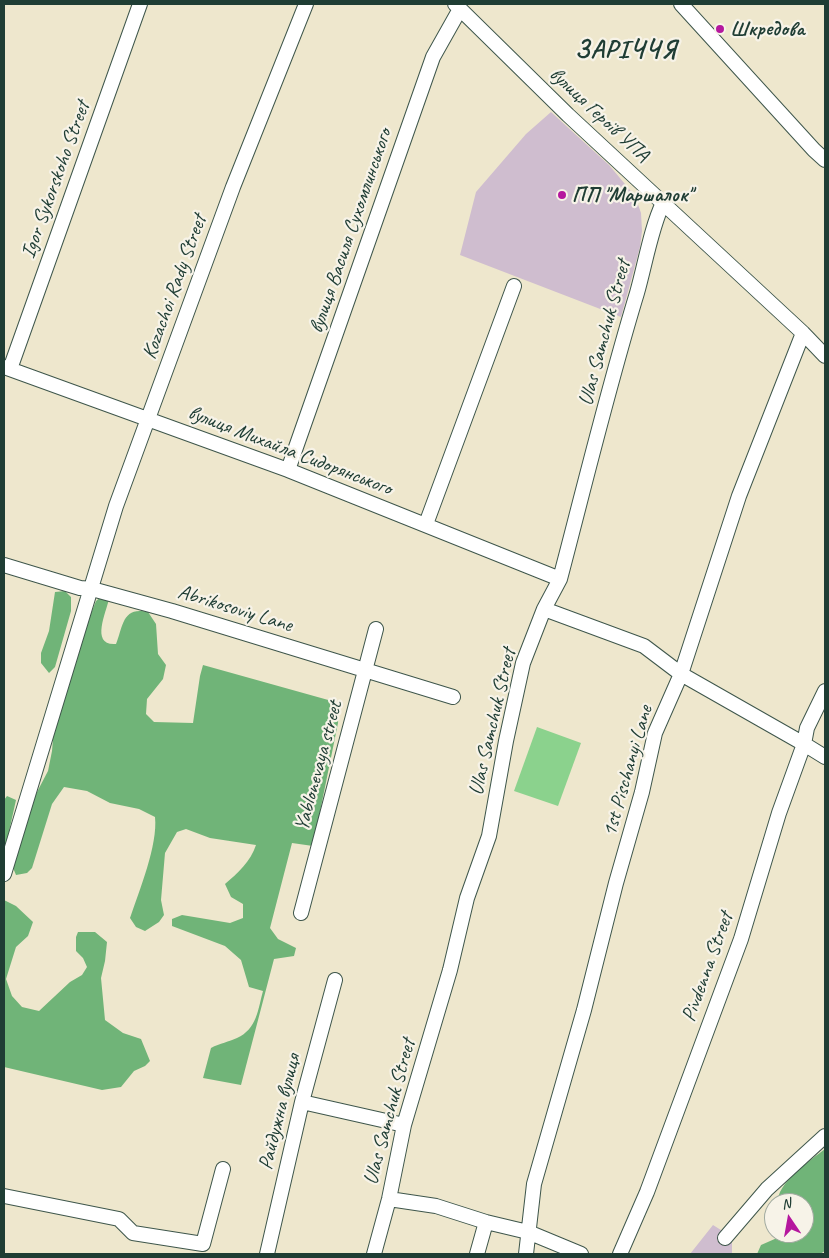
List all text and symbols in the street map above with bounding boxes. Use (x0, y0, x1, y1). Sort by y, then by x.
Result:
place label: Шкредова (730, 16, 805, 42)
marker: Шкредова (714, 23, 726, 35)
district label: ЗАРІЧЧЯ (573, 34, 679, 66)
street label: вулиця Героїв УПА (544, 62, 654, 168)
street label: Igor Sykorskoho Street (16, 98, 96, 262)
street label: вулиця Василя Сухомлинського (304, 125, 398, 337)
place label: ПП "Маршалок" (572, 182, 692, 208)
marker: ПП "Маршалок" (556, 189, 568, 201)
street label: Kozachoi Rady Street (137, 211, 213, 363)
street label: Ulas Samchuk Street (573, 257, 637, 409)
street label: вулиця Михайла Сидорянського (184, 400, 396, 502)
street label: Abrikosoviy Lane (175, 580, 295, 638)
street label: Ulas Samchuk Street (464, 646, 522, 798)
street label: Yablonevaya street (290, 698, 348, 834)
street label: 1st Pischanyi Lane (597, 703, 659, 839)
street label: Pivdenna Street (677, 909, 739, 1025)
street label: Ulas Samchuk Street (358, 1036, 422, 1188)
street label: Райдужна вулиця (253, 1051, 307, 1173)
north arrow (764, 1193, 814, 1243)
text: N (780, 1195, 792, 1213)

